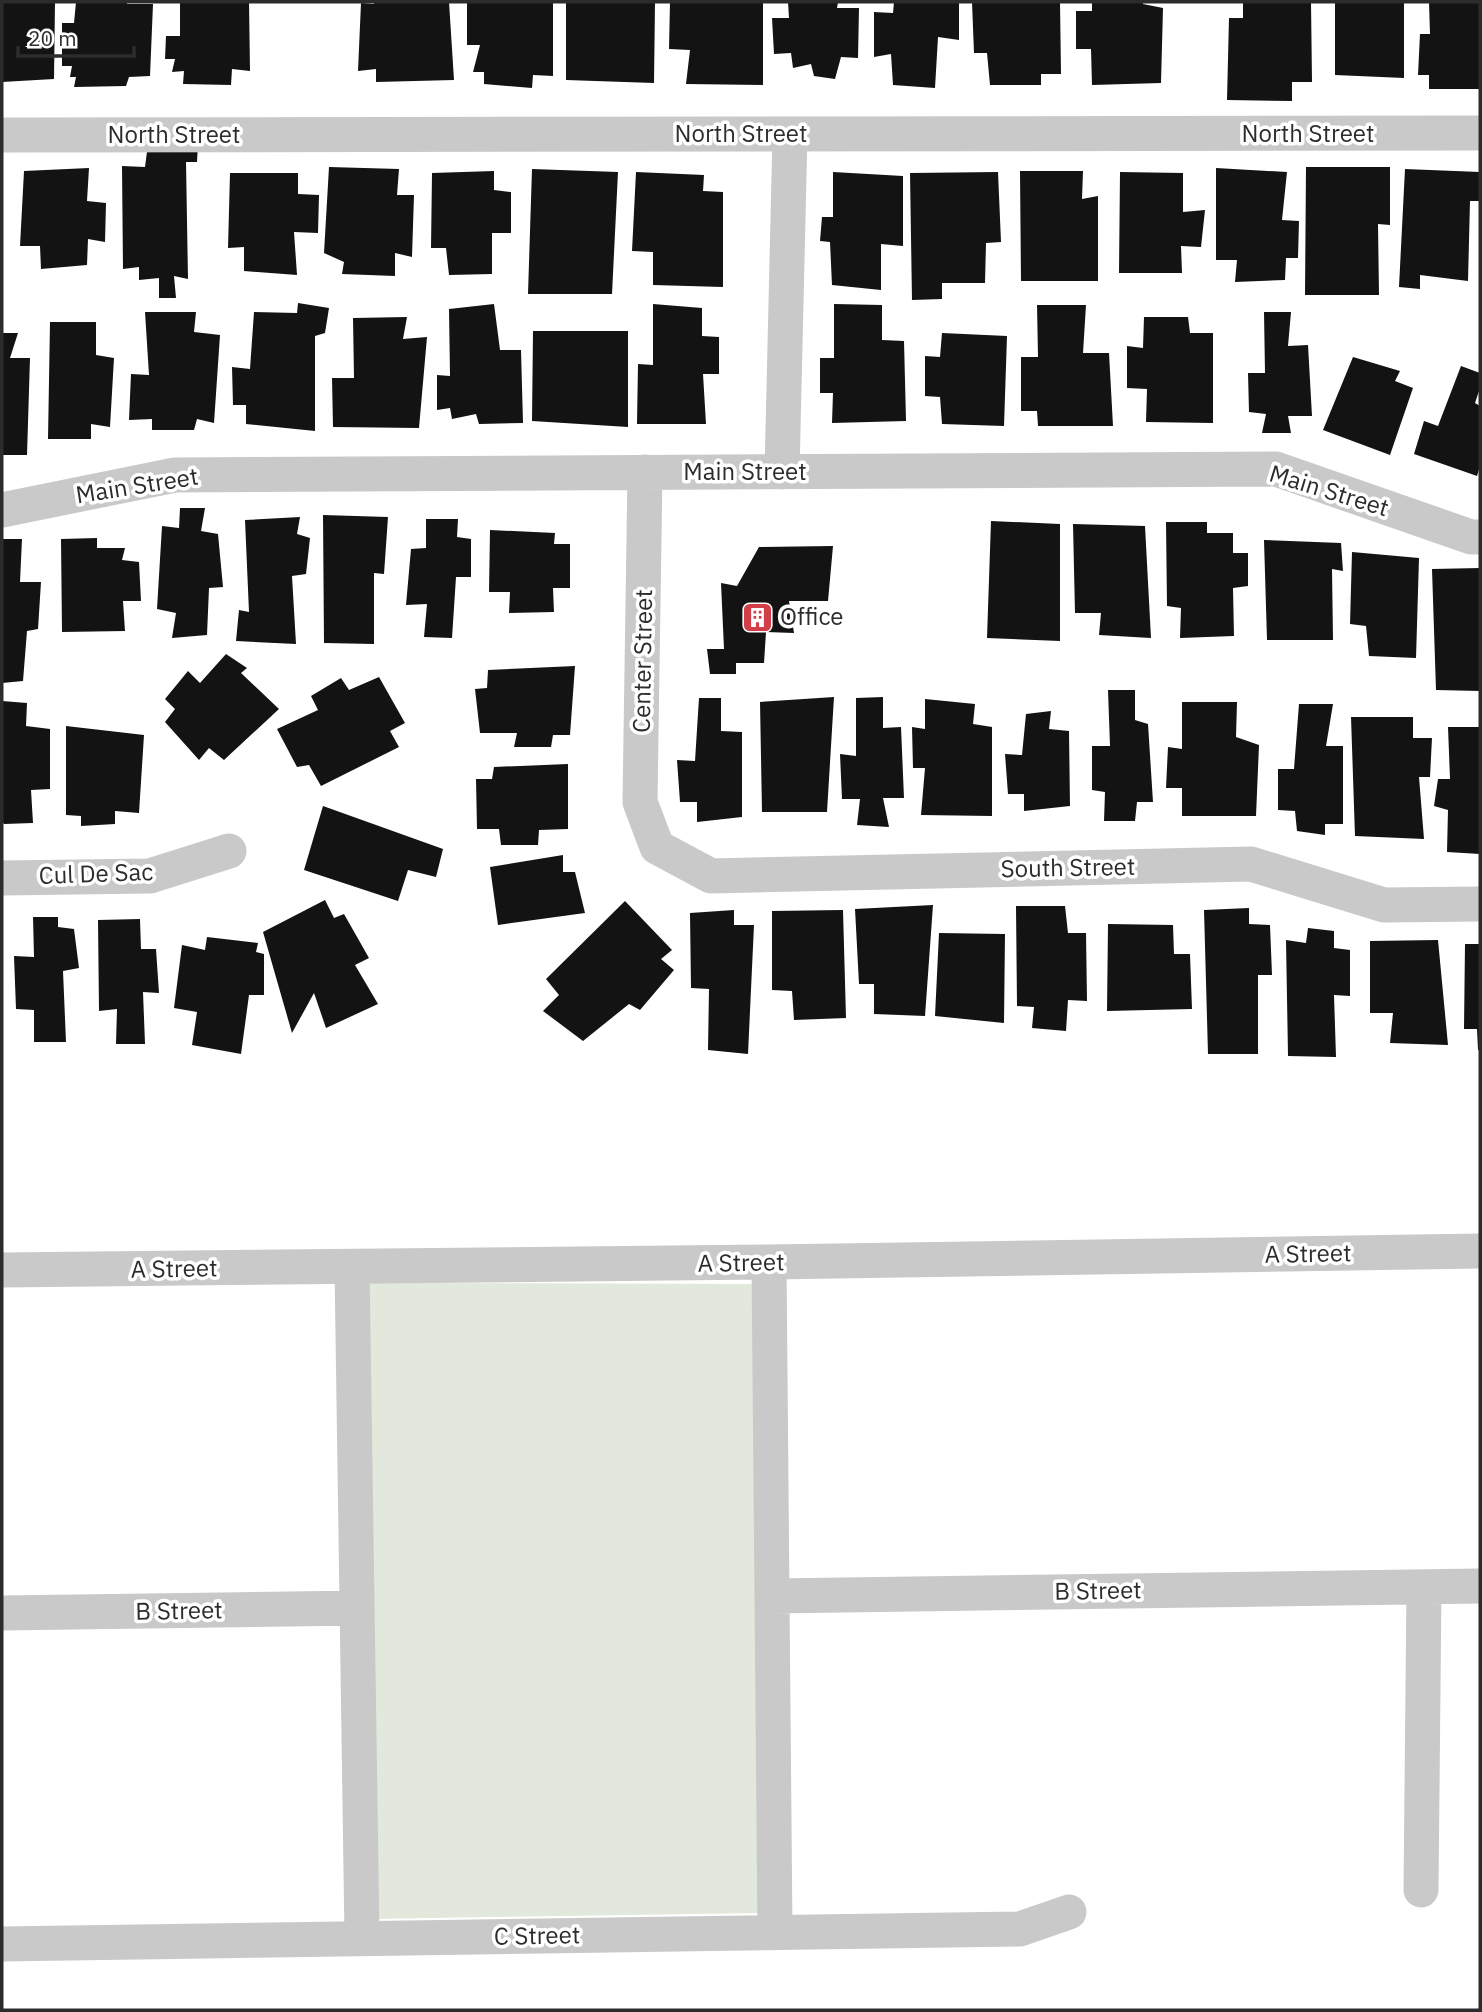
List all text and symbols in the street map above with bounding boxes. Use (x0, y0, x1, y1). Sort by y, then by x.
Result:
scale bar (18, 14, 133, 58)
text: 20 m (28, 24, 77, 52)
street label: North Street (675, 117, 807, 149)
street label: North Street (1242, 117, 1374, 149)
street label: North Street (108, 118, 240, 150)
street label: Main Street (683, 455, 807, 487)
street label: Main Street (1266, 457, 1393, 523)
street label: Main Street (73, 460, 200, 510)
street label: Center Street (625, 589, 659, 733)
building icon: Office (740, 600, 774, 634)
place label: Office (780, 600, 843, 632)
street label: South Street (1000, 850, 1136, 884)
street label: Cul De Sac (38, 855, 154, 891)
street label: A Street (1264, 1236, 1352, 1270)
street label: A Street (697, 1245, 785, 1279)
street label: A Street (130, 1251, 218, 1285)
street label: B Street (1054, 1573, 1142, 1607)
street label: B Street (135, 1593, 223, 1627)
street label: C Street (494, 1918, 580, 1952)

